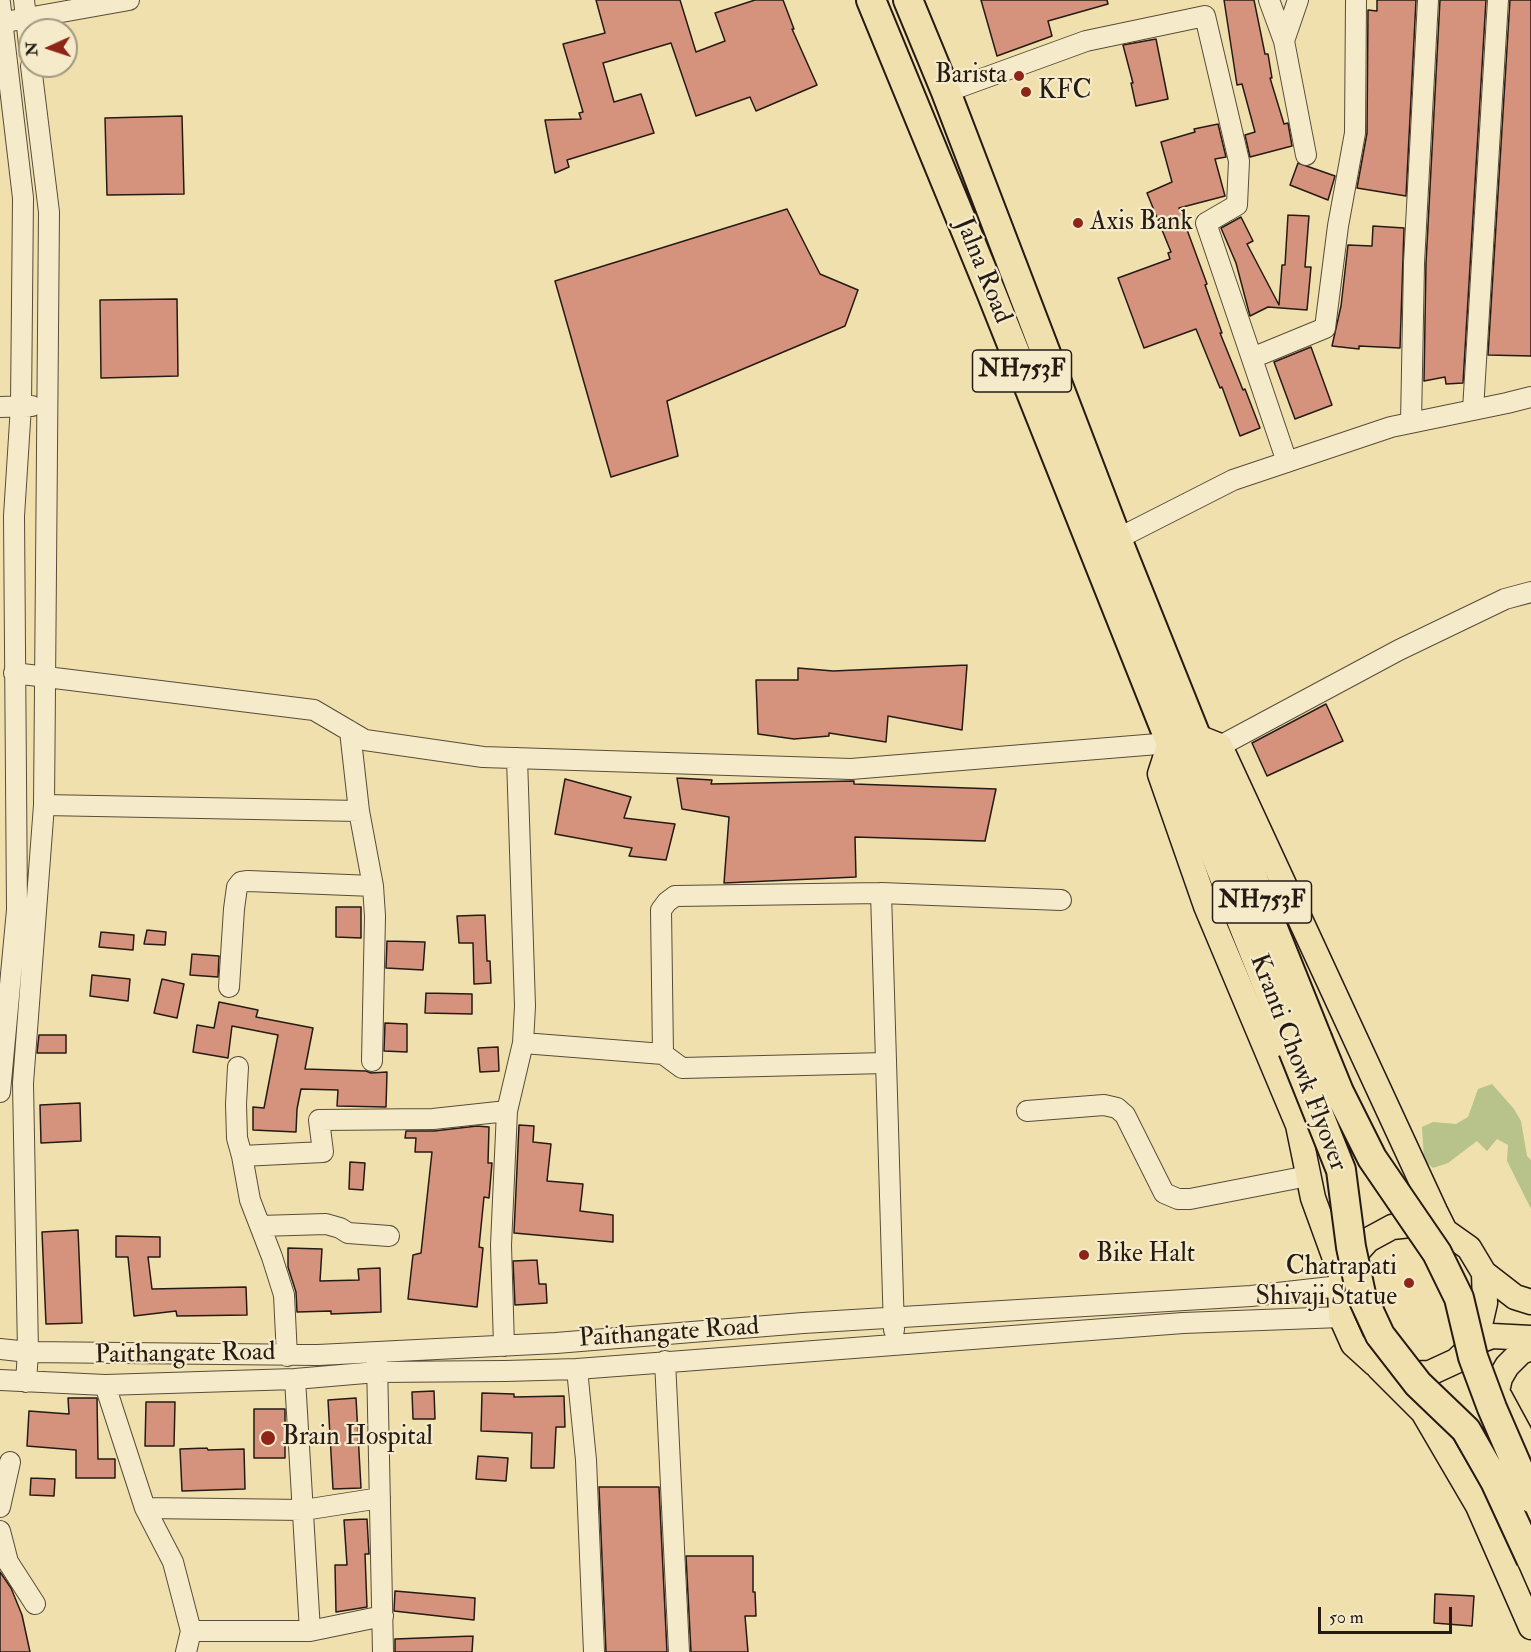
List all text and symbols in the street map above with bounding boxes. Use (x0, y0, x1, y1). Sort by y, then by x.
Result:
north arrow (18, 18, 78, 78)
text: N (22, 41, 42, 57)
place label: Barista (935, 60, 1007, 92)
marker: Barista (1012, 69, 1026, 83)
place label: KFC (1038, 76, 1092, 108)
marker: KFC (1019, 85, 1033, 99)
place label: Axis Bank (1090, 207, 1193, 239)
street label: Jalna Road (947, 214, 1017, 328)
marker: Axis Bank (1071, 216, 1085, 230)
road number: NH753F (972, 350, 1072, 392)
road number: NH753F (1212, 881, 1312, 923)
street label: Kranti Chowk Flyover (1241, 950, 1353, 1176)
place label: Bike Halt (1096, 1239, 1195, 1271)
marker: Bike Halt (1077, 1248, 1091, 1262)
place label: Chatrapati Shivaji Statue (1256, 1252, 1397, 1314)
marker: Chatrapati Shivaji Statue (1402, 1276, 1416, 1290)
street label: Paithangate Road (578, 1312, 760, 1356)
street label: Paithangate Road (94, 1338, 276, 1372)
place label: Brain Hospital (282, 1422, 433, 1454)
marker: Brain Hospital (259, 1429, 277, 1447)
scale bar (1321, 1595, 1454, 1633)
text: 50 m (1329, 1606, 1364, 1629)

